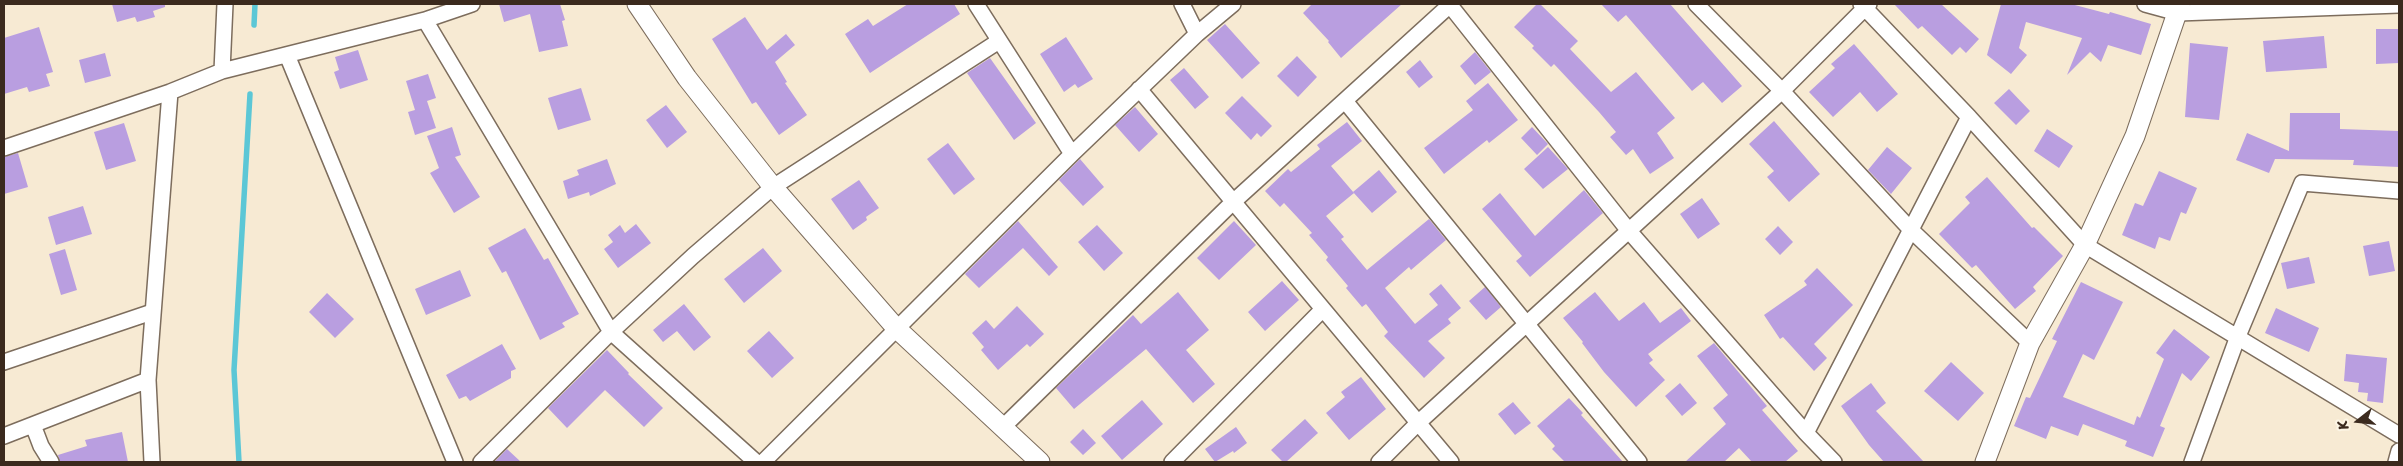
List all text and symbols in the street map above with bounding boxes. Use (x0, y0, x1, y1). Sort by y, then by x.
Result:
north arrow (2333, 396, 2383, 446)
text: K (2330, 418, 2356, 433)

